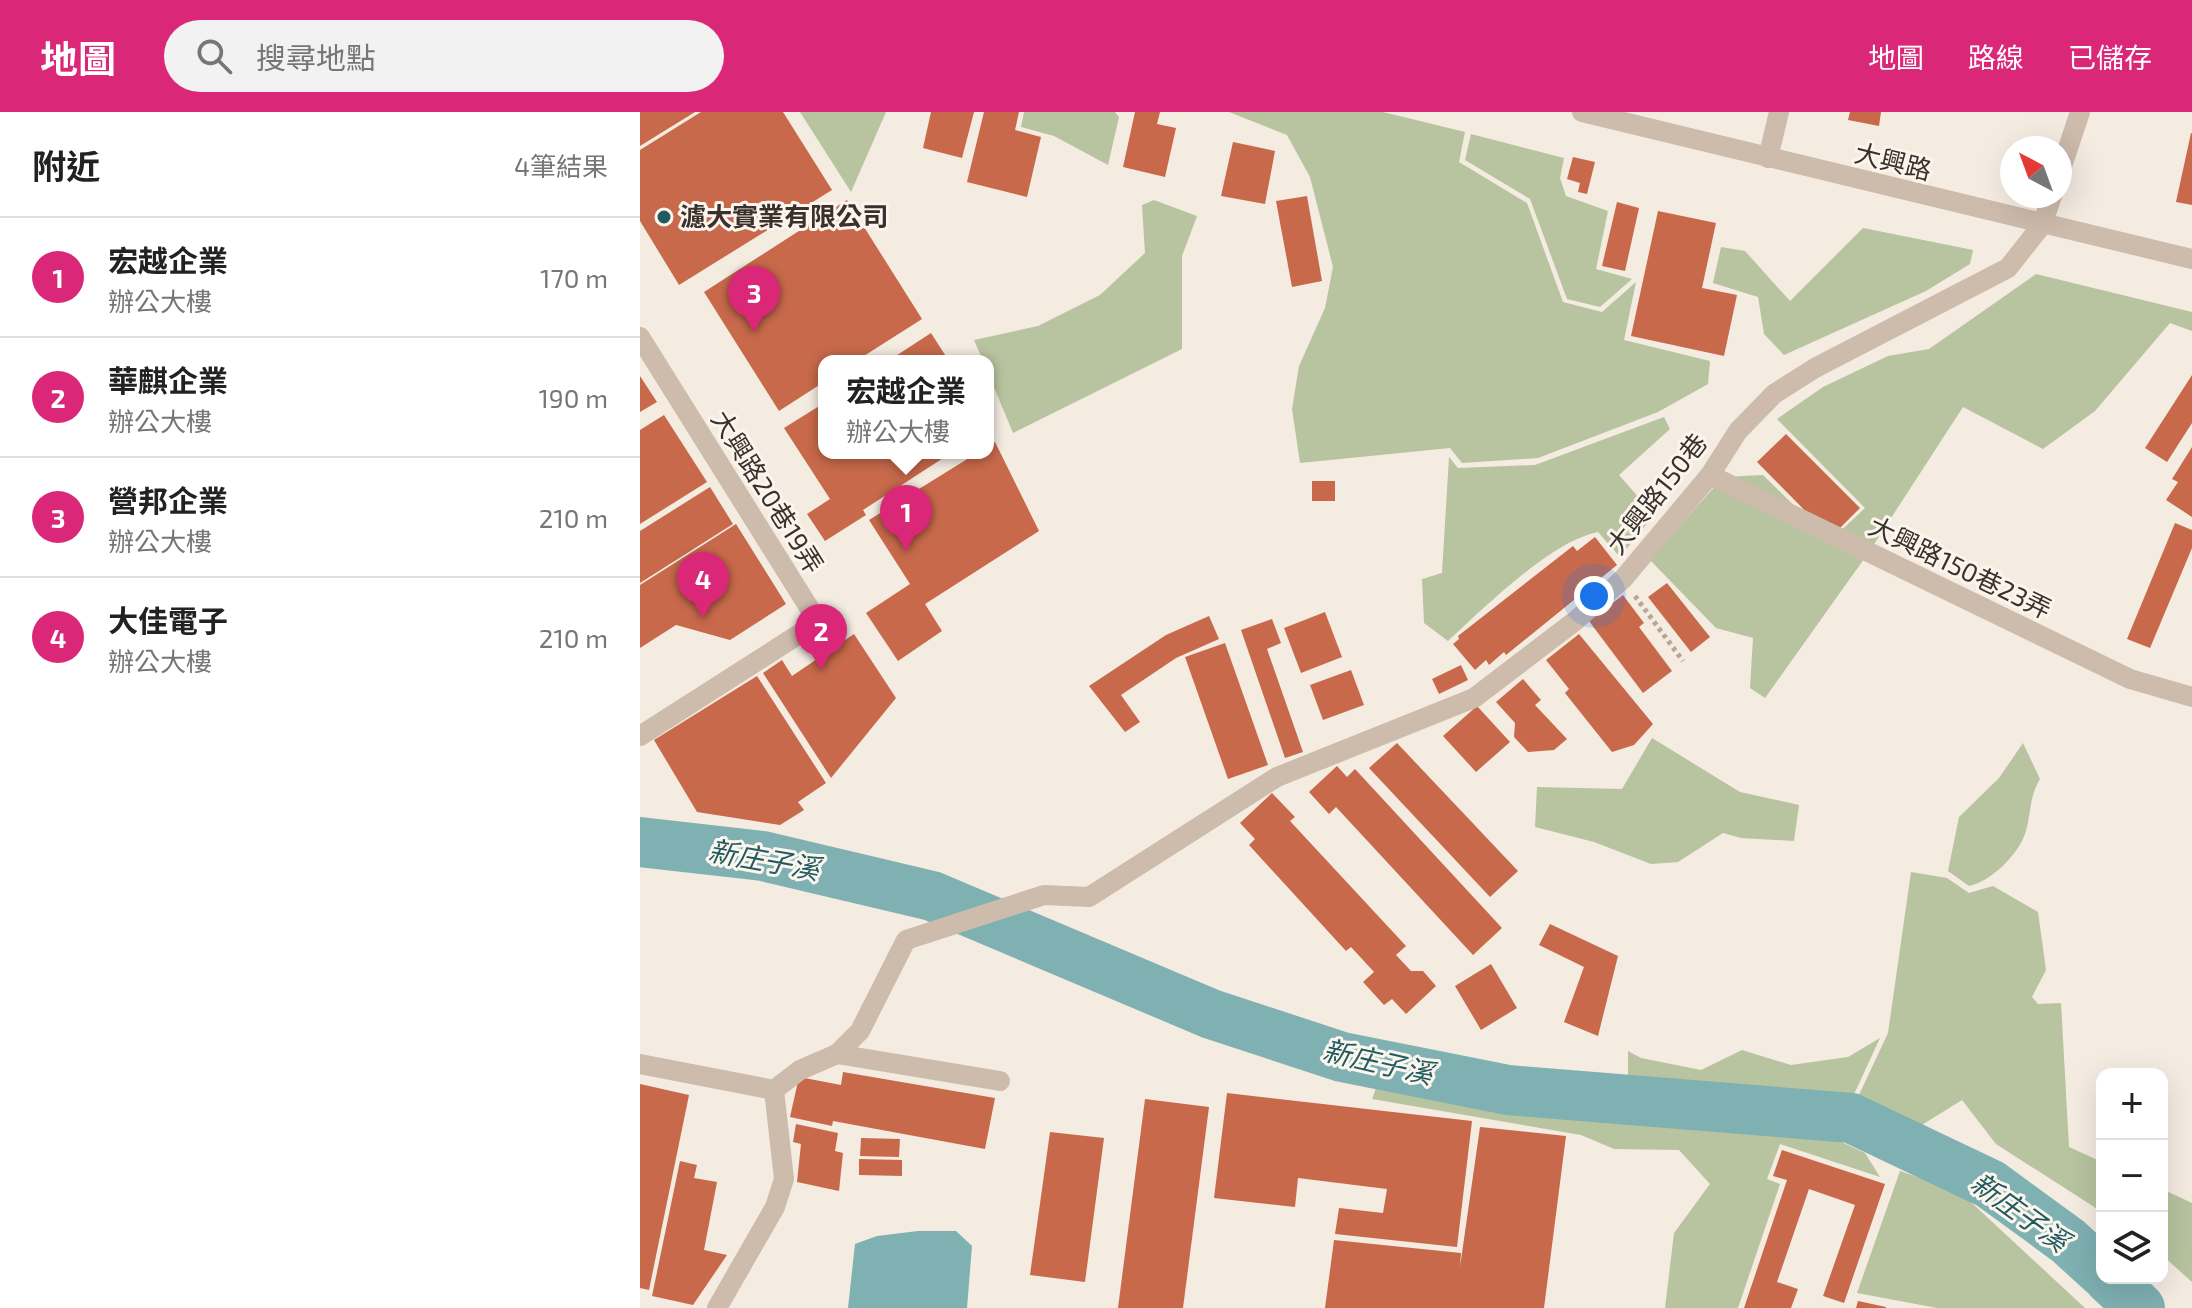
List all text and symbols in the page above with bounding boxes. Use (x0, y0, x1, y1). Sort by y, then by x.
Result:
search box (164, 20, 724, 92)
icon: search (192, 34, 236, 78)
text: 地圖 (40, 35, 116, 81)
text: 搜尋地點 (256, 39, 376, 75)
text: 地圖 (1868, 40, 1924, 74)
text: 路線 (1968, 40, 2024, 74)
text: 已儲存 (2068, 40, 2152, 74)
street label: 大興路 (1852, 136, 1935, 185)
north arrow (2000, 136, 2072, 208)
text: 附近 (32, 145, 100, 186)
text: 4筆結果 (514, 150, 608, 181)
place label: 濾大實業有限公司 (680, 200, 888, 231)
marker: 濾大實業有限公司 (655, 208, 673, 226)
text: 宏越企業 (108, 242, 228, 278)
text: 1 (52, 262, 64, 293)
text: 170 m (540, 262, 608, 293)
pin: 3 (728, 266, 780, 332)
text: 辦公大樓 (108, 285, 212, 316)
popup (818, 355, 994, 459)
text: 華麒企業 (108, 362, 228, 398)
text: 宏越企業 (846, 372, 966, 408)
text: 2 (50, 382, 66, 413)
text: 190 m (539, 382, 608, 413)
street label: 大興路20巷19弄 (706, 404, 831, 578)
text: 辦公大樓 (108, 405, 212, 436)
text: 辦公大樓 (846, 415, 950, 446)
street label: 大興路150巷 (1599, 427, 1712, 559)
text: 營邦企業 (108, 482, 228, 518)
pin: 1 (880, 485, 932, 551)
text: 3 (51, 502, 65, 533)
text: 210 m (539, 502, 608, 533)
street label: 大興路150巷23弄 (1864, 509, 2057, 624)
text: 辦公大樓 (108, 525, 212, 556)
pin: 4 (677, 552, 729, 618)
your location (1574, 576, 1614, 616)
text: 大佳電子 (108, 602, 228, 638)
pin: 2 (795, 604, 847, 670)
text: 4 (50, 622, 66, 653)
text: 210 m (539, 622, 608, 653)
text: 辦公大樓 (108, 645, 212, 676)
water label: 新庄子溪 (706, 833, 826, 886)
water label: 新庄子溪 (1320, 1032, 1441, 1091)
map controls (2096, 1068, 2168, 1284)
button: + (2096, 1068, 2168, 1140)
button: − (2096, 1140, 2168, 1212)
water label: 新庄子溪 (1965, 1165, 2079, 1260)
button: layers (2096, 1212, 2168, 1284)

